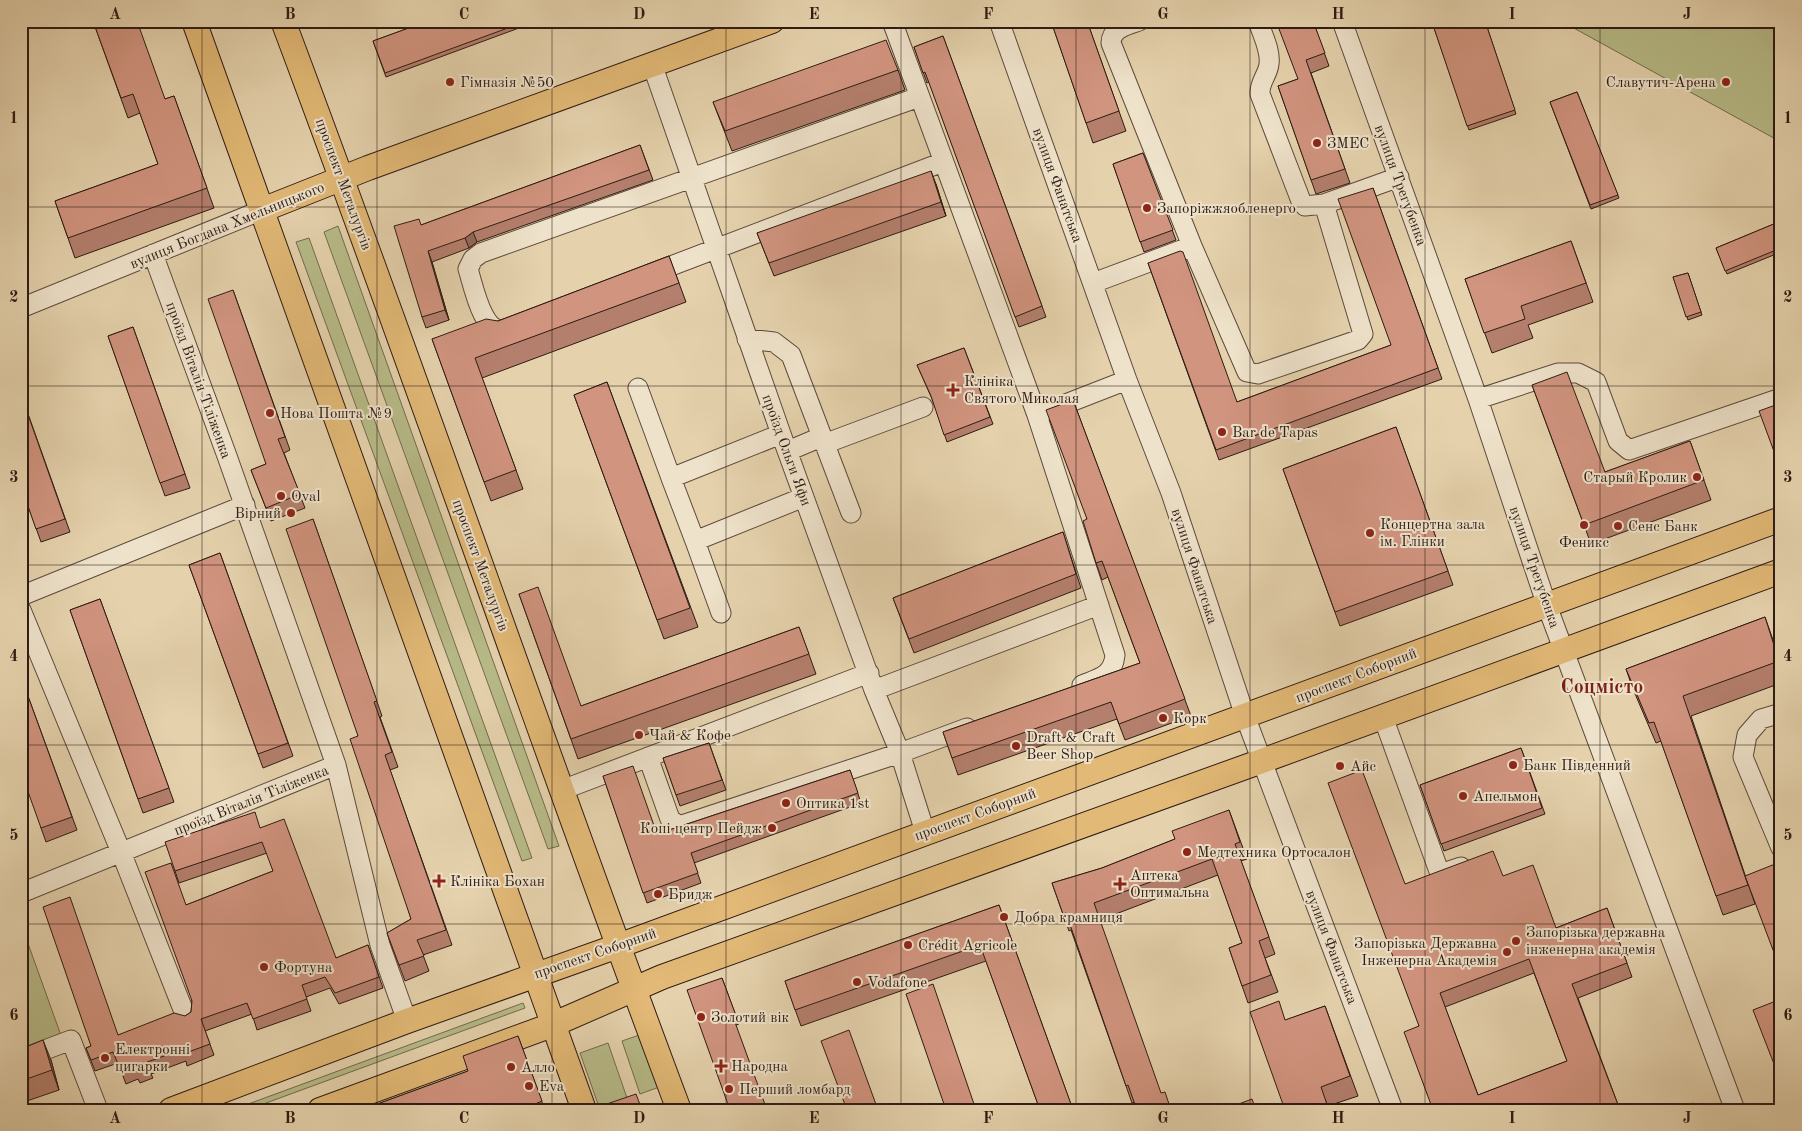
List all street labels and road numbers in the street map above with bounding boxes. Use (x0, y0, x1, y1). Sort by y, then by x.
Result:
street label: проспект Металургів (312, 117, 373, 252)
street label: вулиця Трегубенка (1371, 123, 1429, 249)
street label: вулиця Фанатська (1029, 126, 1084, 245)
street label: вулиця Богдана Хмельницького (128, 180, 327, 272)
street label: проїзд Віталія Тіліженка (162, 300, 233, 461)
street label: проїзд Ольги Яфи (758, 393, 813, 508)
street label: проспект Металургів (449, 498, 510, 633)
street label: вулиця Трегубенка (1506, 505, 1562, 631)
street label: вулиця Фанатська (1168, 507, 1220, 627)
street label: проспект Соборний (1294, 646, 1419, 706)
street label: проїзд Віталія Тіліженка (172, 763, 332, 839)
street label: проспект Соборний (913, 786, 1038, 844)
street label: вулиця Фанатська (1302, 889, 1359, 1007)
street label: проспект Соборний (532, 926, 659, 982)

